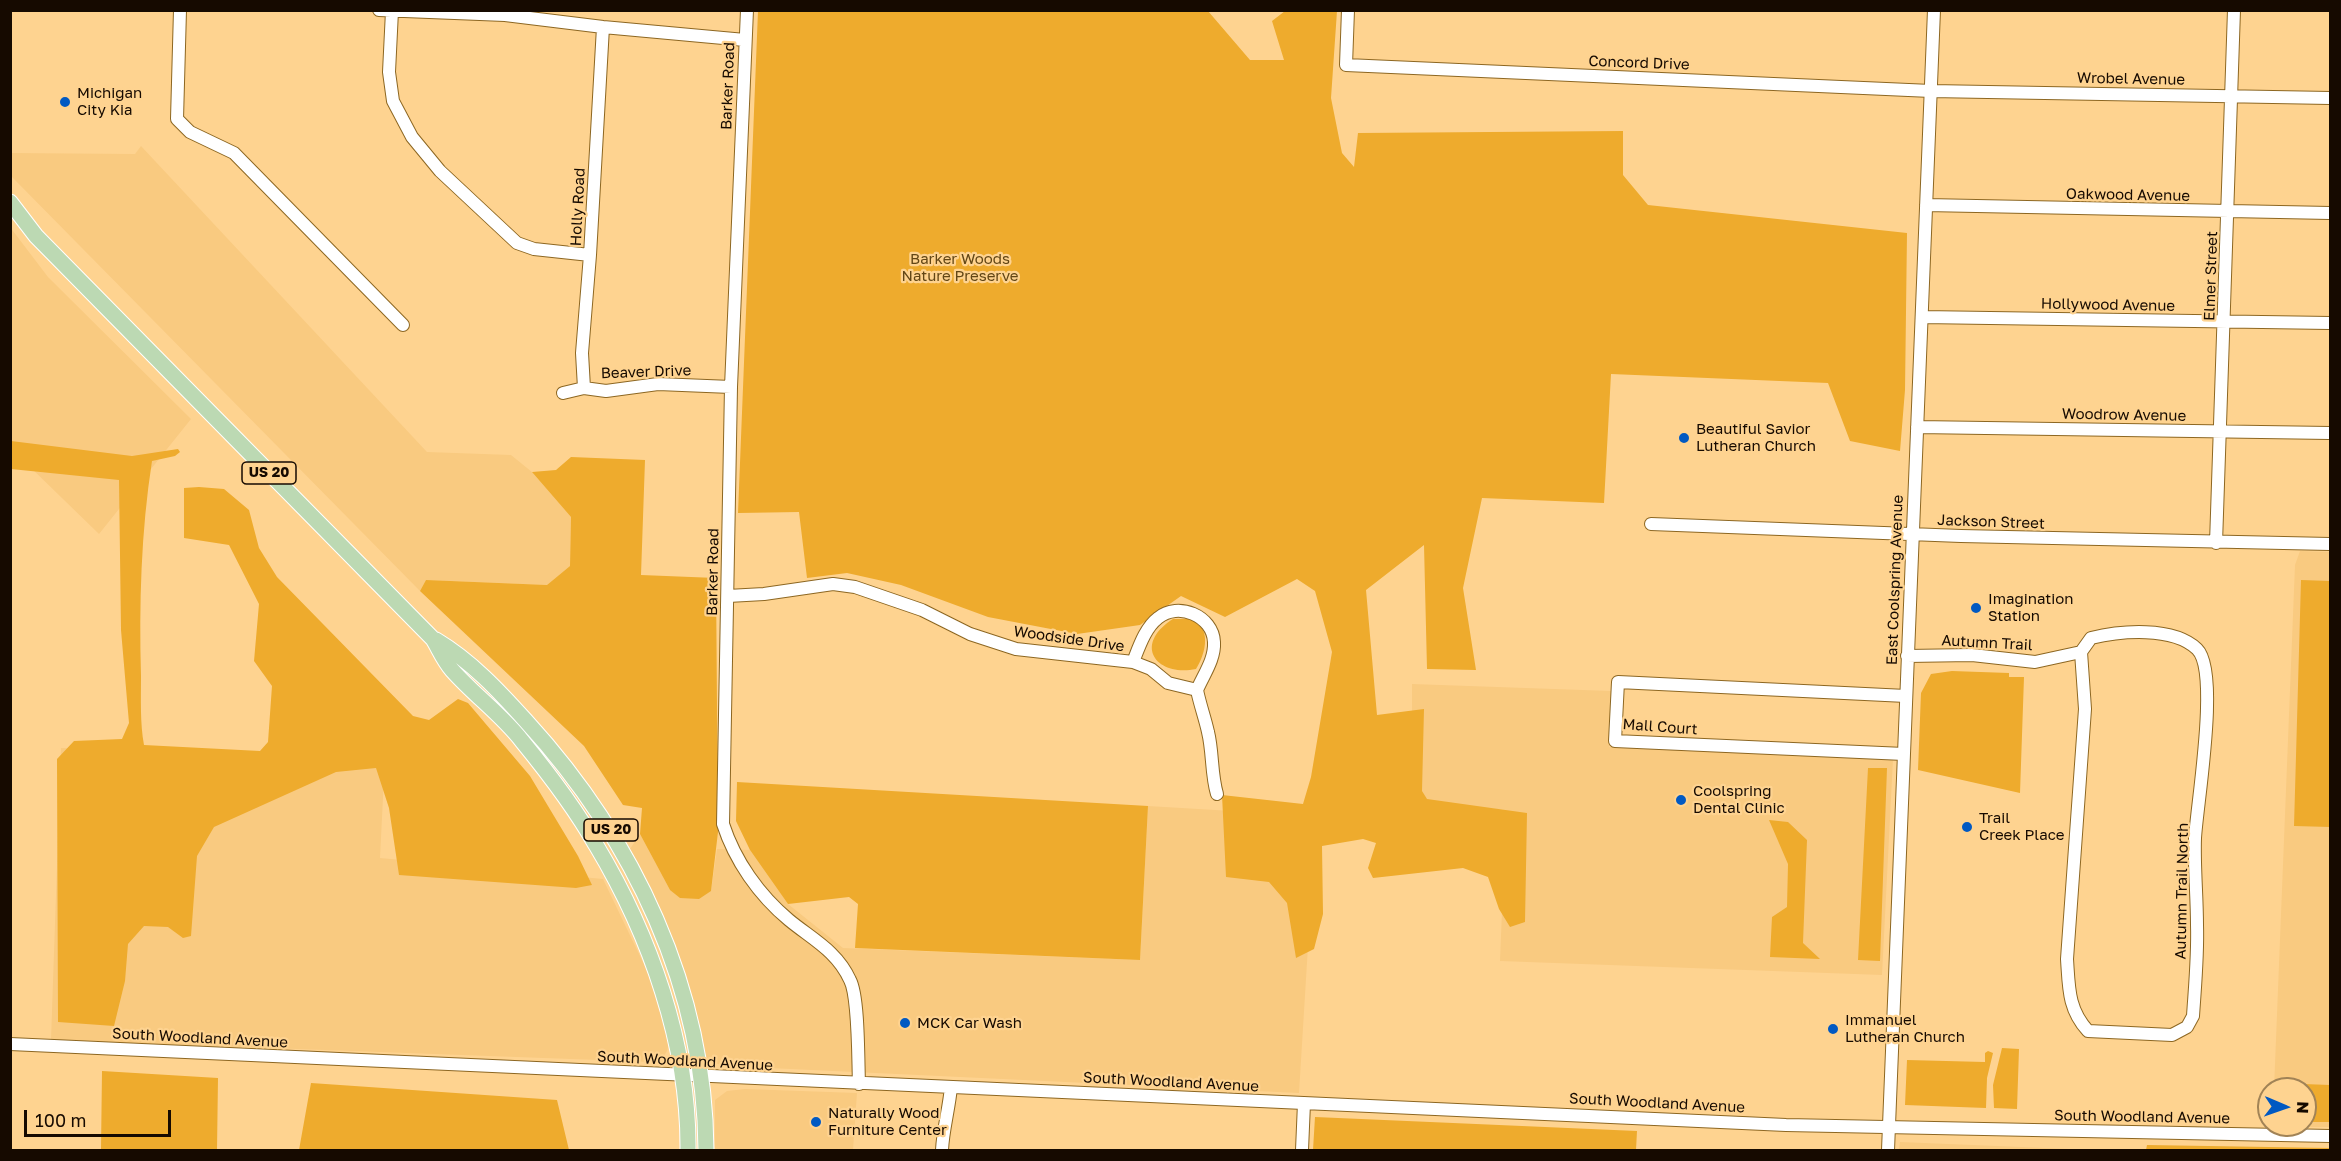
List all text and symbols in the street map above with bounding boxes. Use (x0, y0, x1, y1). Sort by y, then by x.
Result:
street label: Barker Road (717, 42, 739, 130)
street label: Concord Drive (1588, 52, 1690, 74)
street label: Wrobel Avenue (2077, 69, 2185, 89)
place label: Michigan City Kia (77, 84, 142, 119)
marker: Michigan City Kia (58, 95, 72, 109)
street label: Holly Road (567, 167, 589, 247)
street label: Oakwood Avenue (2066, 185, 2190, 205)
street label: Elmer Street (2200, 231, 2222, 321)
park label: Barker Woods Nature Preserve (902, 250, 1018, 285)
street label: Hollywood Avenue (2041, 295, 2175, 315)
street label: Beaver Drive (600, 361, 692, 383)
street label: Woodrow Avenue (2062, 405, 2186, 425)
place label: Beautiful Savior Lutheran Church (1696, 420, 1816, 455)
marker: Beautiful Savior Lutheran Church (1677, 431, 1691, 445)
road number: US 20 (242, 462, 296, 484)
street label: East Coolspring Avenue (1883, 495, 1907, 665)
street label: Jackson Street (1937, 511, 2045, 533)
street label: Barker Road (703, 528, 723, 616)
place label: Imagination Station (1988, 590, 2073, 625)
marker: Imagination Station (1969, 601, 1983, 615)
street label: Woodside Drive (1012, 622, 1126, 656)
street label: Autumn Trail (1941, 632, 2033, 654)
street label: Mall Court (1622, 715, 1698, 739)
place label: Coolspring Dental Clinic (1693, 782, 1785, 817)
marker: Coolspring Dental Clinic (1674, 793, 1688, 807)
place label: Trail Creek Place (1979, 809, 2064, 844)
road number: US 20 (584, 819, 638, 841)
marker: Trail Creek Place (1960, 820, 1974, 834)
street label: Autumn Trail North (2172, 823, 2192, 959)
place label: Immanuel Lutheran Church (1845, 1011, 1965, 1046)
place label: MCK Car Wash (917, 1014, 1022, 1032)
marker: MCK Car Wash (898, 1016, 912, 1030)
marker: Immanuel Lutheran Church (1826, 1022, 1840, 1036)
street label: South Woodland Avenue (112, 1024, 288, 1052)
street label: South Woodland Avenue (597, 1047, 773, 1075)
street label: South Woodland Avenue (1083, 1068, 1259, 1096)
north arrow (2257, 1077, 2317, 1137)
street label: South Woodland Avenue (1569, 1089, 1745, 1117)
scale bar (27, 1098, 174, 1136)
text: N (2293, 1101, 2313, 1114)
place label: Naturally Wood Furniture Center (828, 1104, 947, 1139)
street label: South Woodland Avenue (2054, 1106, 2230, 1128)
text: 100 m (35, 1109, 86, 1131)
marker: Naturally Wood Furniture Center (809, 1115, 823, 1129)

